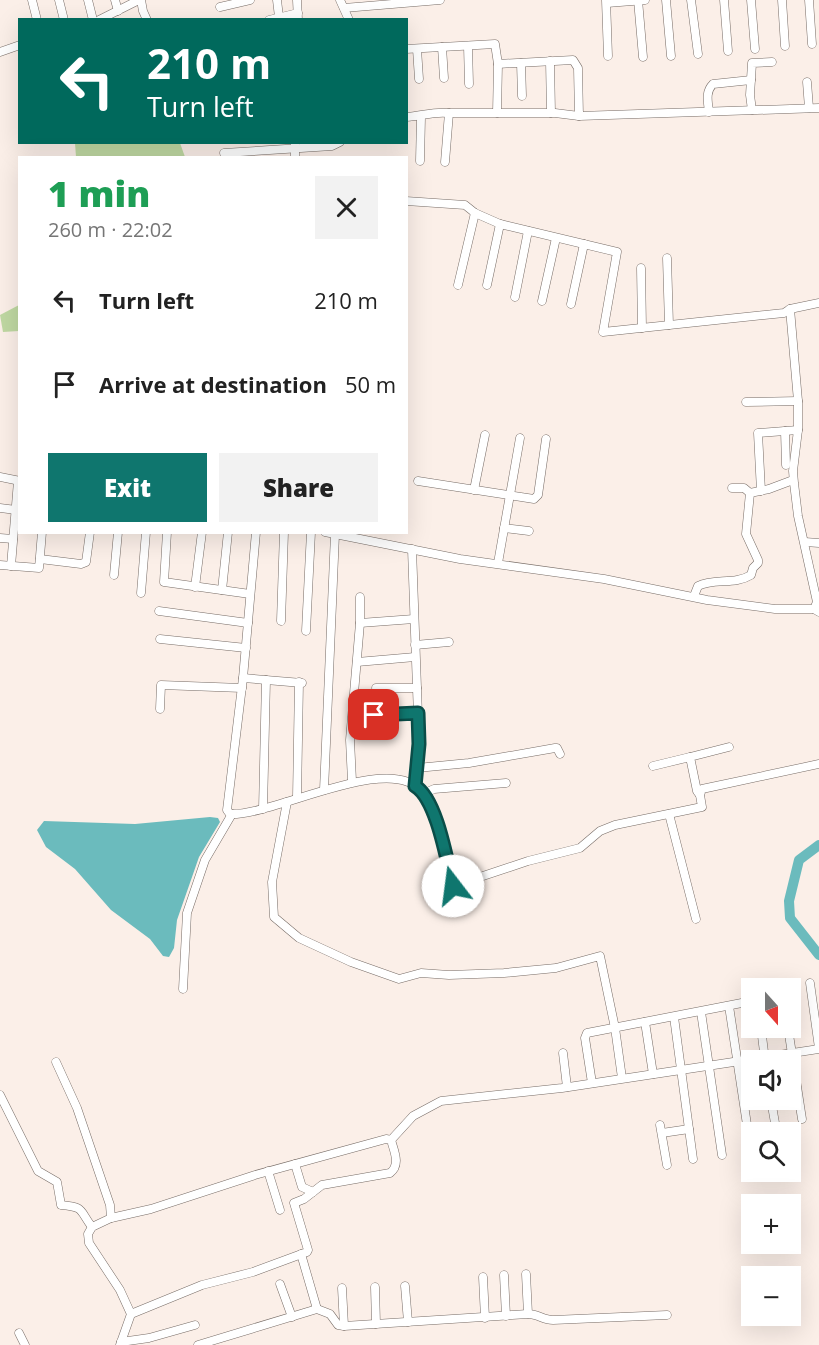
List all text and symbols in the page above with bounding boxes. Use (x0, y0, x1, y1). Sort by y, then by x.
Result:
text: 210 m (147, 34, 271, 91)
icon: left (48, 42, 126, 120)
text: Turn left (147, 88, 254, 125)
text: 1 min (48, 169, 150, 218)
button: close (315, 176, 378, 239)
text: 260 m · 22:02 (48, 216, 173, 243)
icon: left (48, 284, 81, 317)
text: Turn left (99, 285, 194, 315)
text: 210 m (314, 285, 378, 315)
icon: arrive (48, 368, 81, 401)
text: Arrive at destination (99, 369, 327, 399)
text: 50 m (345, 369, 396, 399)
button: Exit (48, 453, 207, 522)
button: Share (219, 453, 378, 522)
pin (348, 689, 399, 740)
icon: arrive (357, 698, 390, 731)
position arrow (421, 854, 485, 918)
north arrow (741, 978, 801, 1038)
map controls (741, 978, 801, 1326)
button: sound (741, 1050, 801, 1110)
button: search (741, 1122, 801, 1182)
button: + (741, 1194, 801, 1254)
button: − (741, 1266, 801, 1326)

